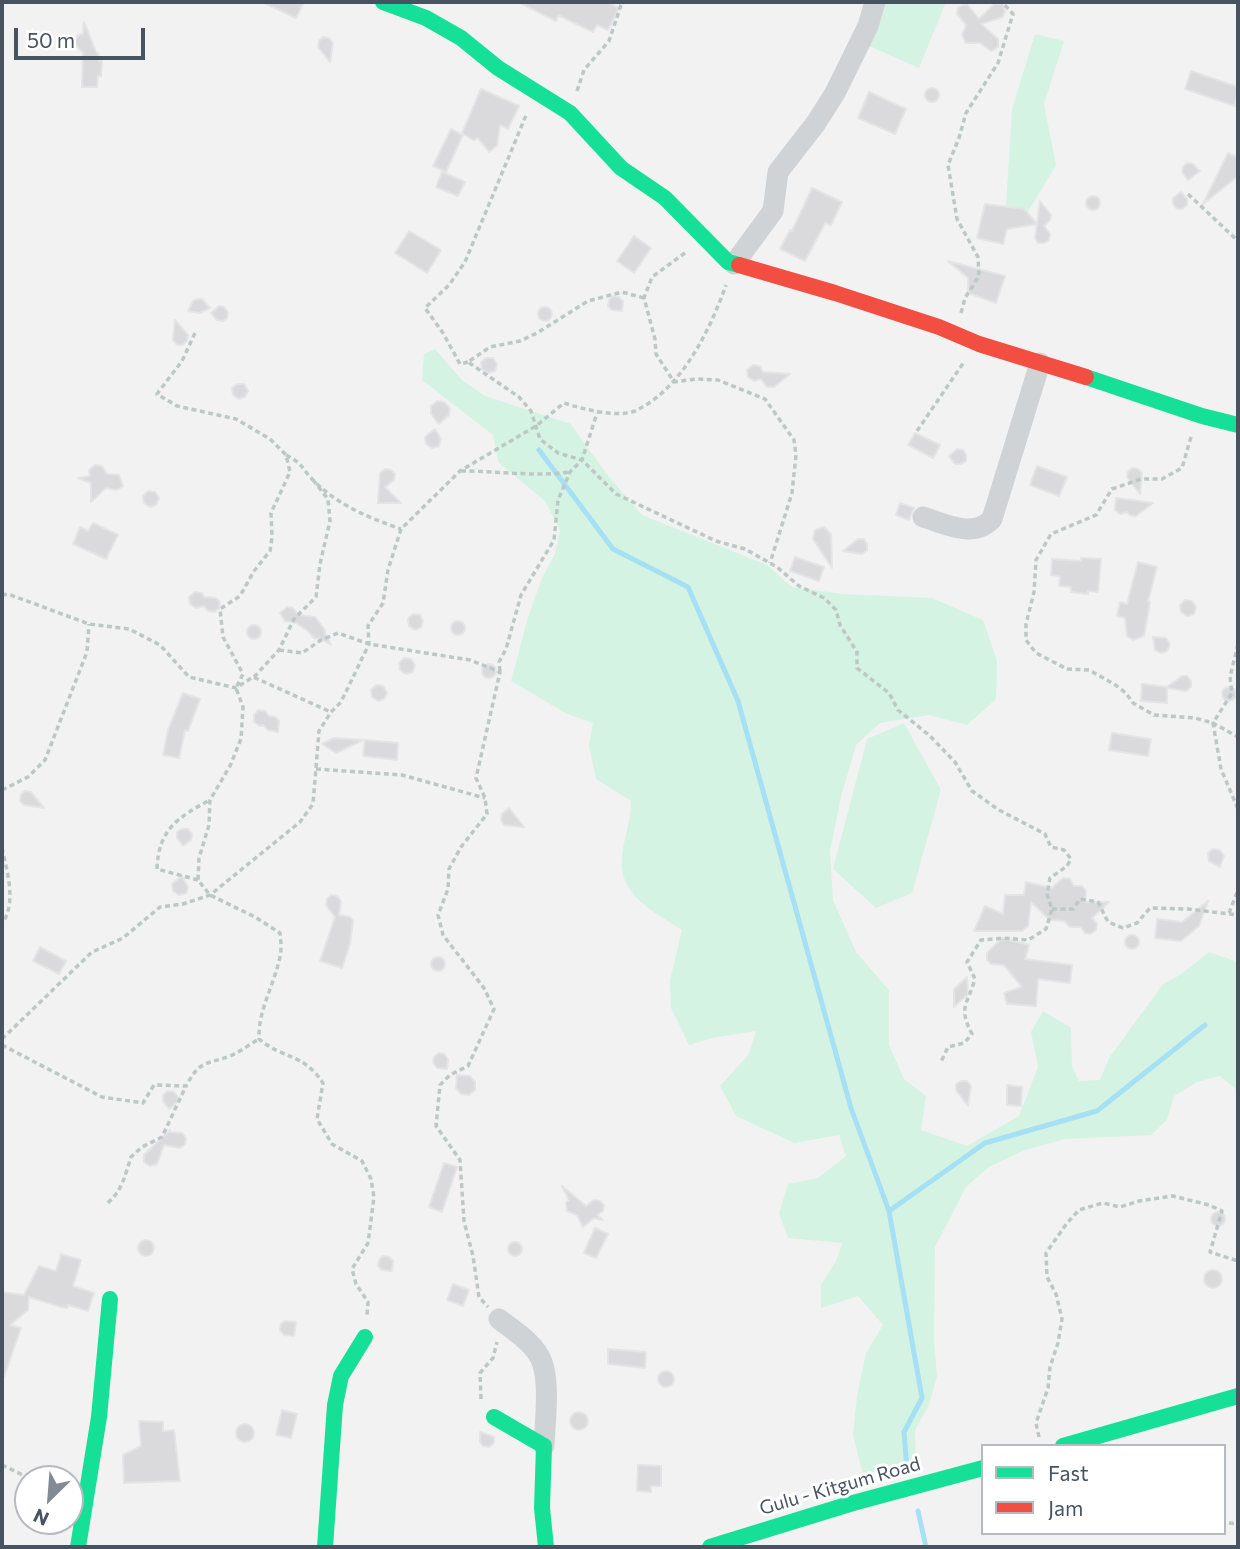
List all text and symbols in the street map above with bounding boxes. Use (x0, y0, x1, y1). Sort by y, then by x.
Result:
scale bar (18, 14, 149, 58)
text: 50 m (27, 27, 75, 52)
legend (981, 1444, 1226, 1535)
street label: Gulu - Kitgum Road (757, 1452, 923, 1520)
text: Fast (1048, 1460, 1089, 1485)
north arrow (14, 1465, 84, 1535)
text: Jam (1048, 1495, 1083, 1520)
text: N (29, 1504, 52, 1531)

